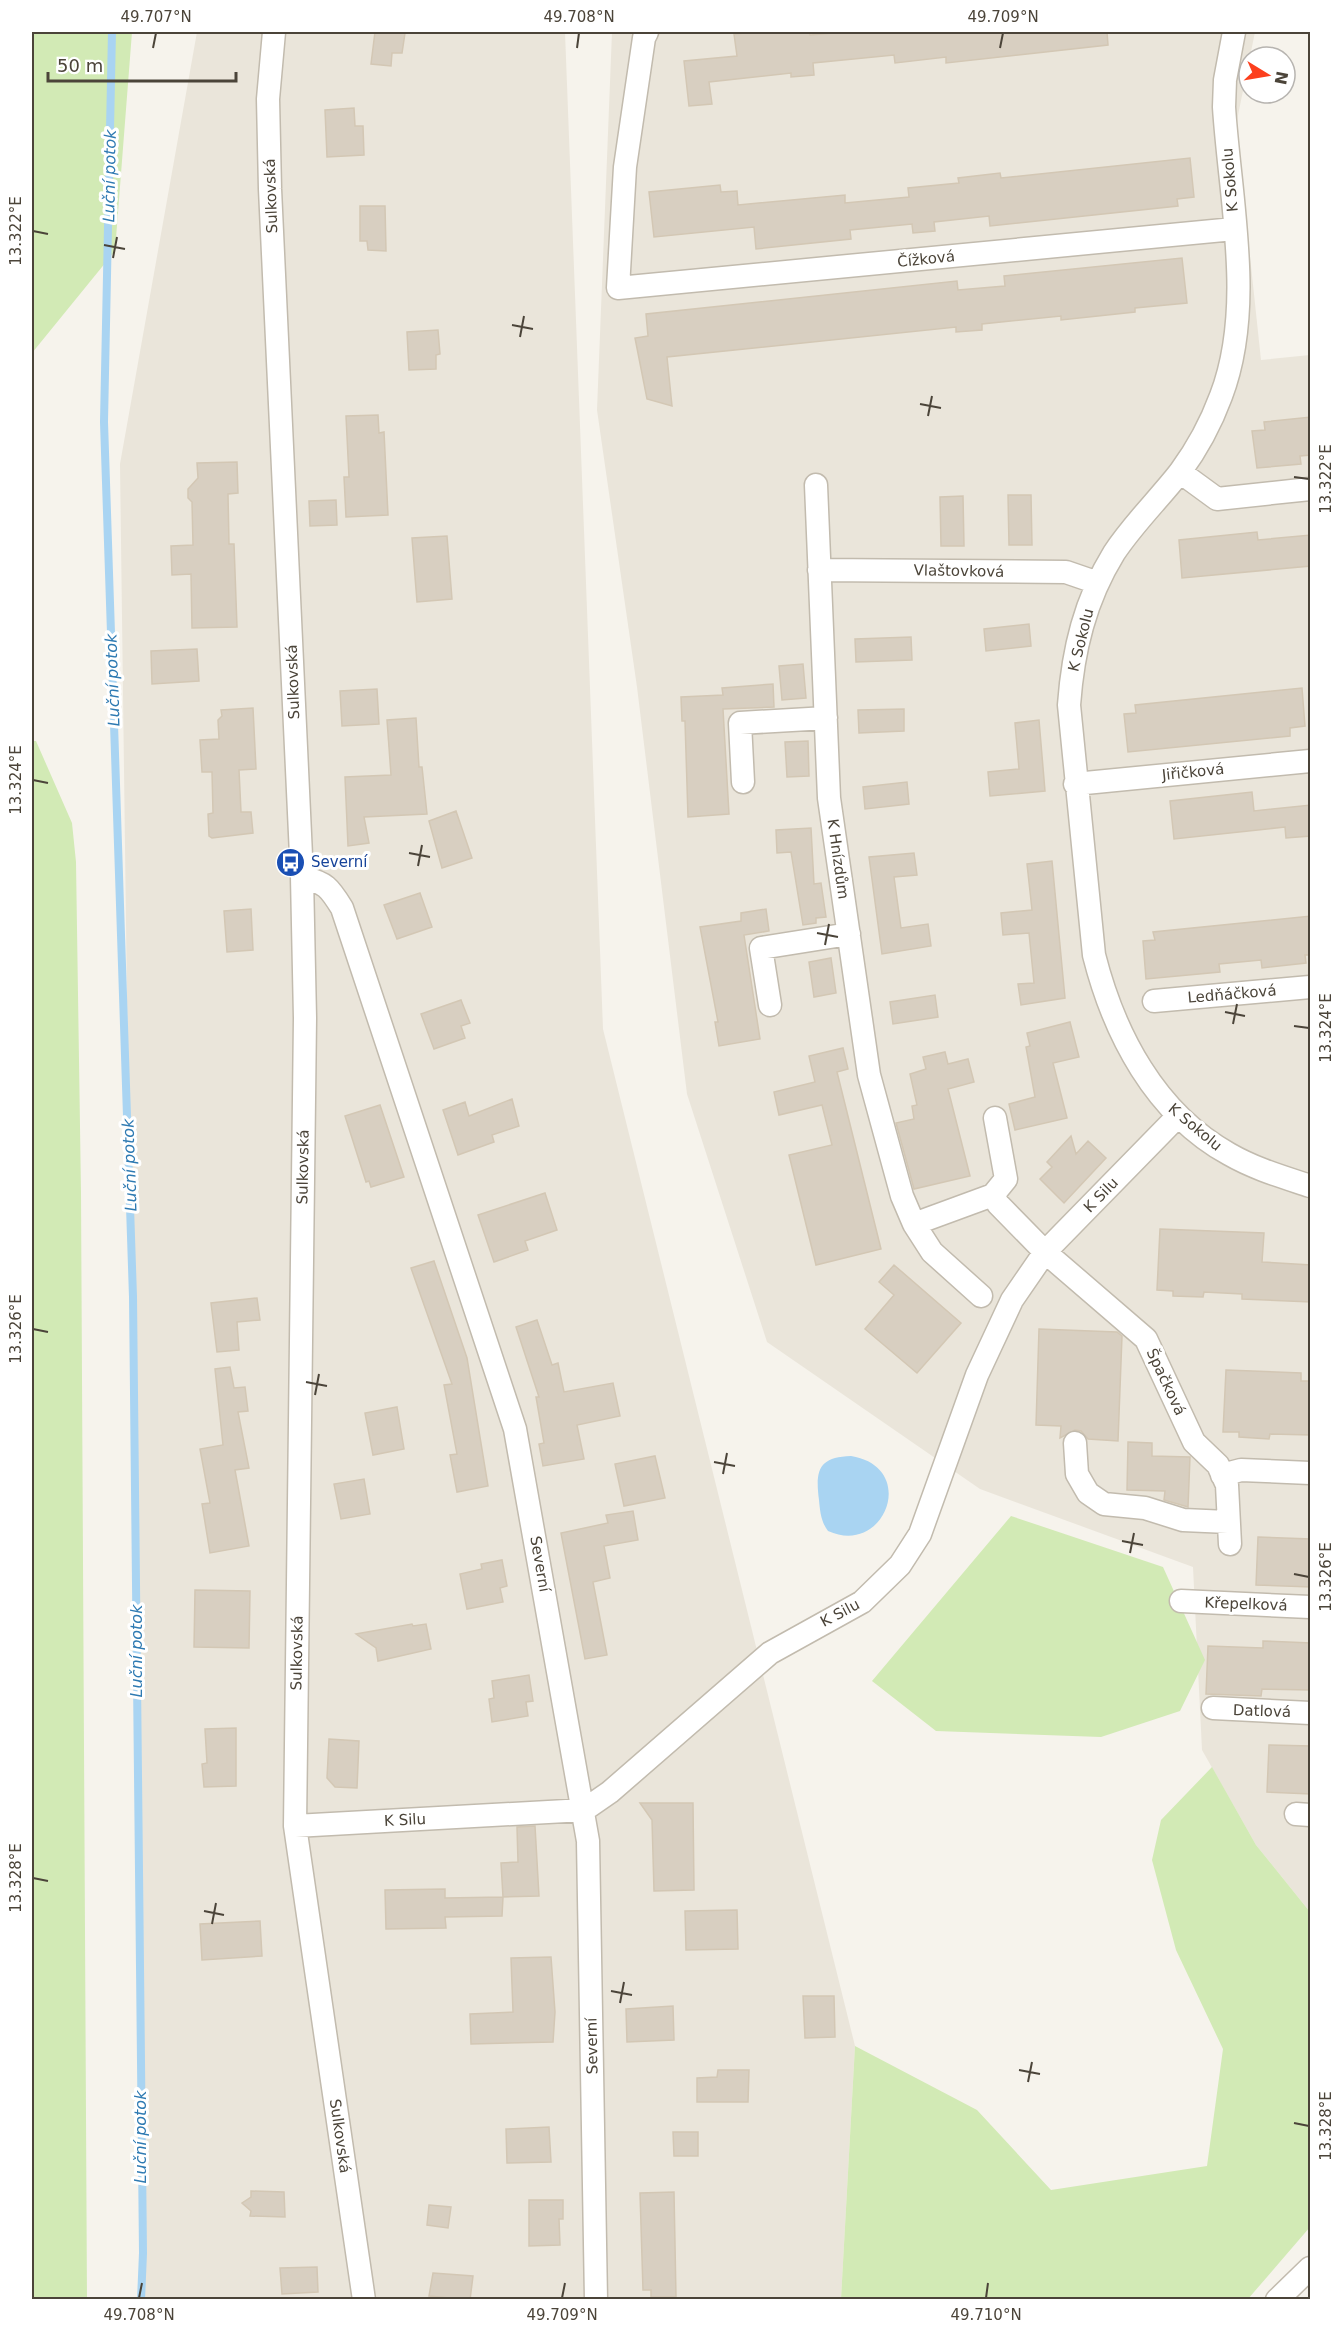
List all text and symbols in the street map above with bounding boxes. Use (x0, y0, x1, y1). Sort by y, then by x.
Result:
text: 49.707°N (120, 8, 192, 26)
text: 49.708°N (543, 8, 615, 26)
text: 49.709°N (967, 8, 1039, 26)
scale bar (48, 45, 236, 83)
north arrow (1237, 45, 1297, 105)
text: 50 m (57, 55, 103, 76)
text: N (1271, 69, 1292, 86)
water label: Luční potok (99, 129, 120, 223)
street label: K Sokolu (1218, 147, 1242, 213)
street label: Sulkovská (261, 158, 281, 234)
text: 13.322°E (7, 196, 25, 266)
street label: Čížková (896, 246, 956, 271)
text: 13.322°E (1317, 444, 1335, 514)
street label: Vlaštovková (913, 561, 1005, 581)
street label: K Sokolu (1064, 607, 1098, 673)
water label: Luční potok (101, 633, 124, 727)
street label: Sulkovská (283, 644, 303, 720)
text: 13.324°E (7, 745, 25, 815)
street label: Jiřičková (1160, 760, 1225, 784)
street label: K Hnízdům (823, 818, 853, 900)
bus stop icon: Severní (274, 846, 306, 878)
place label: Severní (311, 853, 368, 871)
street label: Ledňáčková (1187, 981, 1277, 1007)
text: 13.324°E (1317, 993, 1335, 1063)
street label: K Sokolu (1165, 1099, 1225, 1155)
water label: Luční potok (118, 1118, 141, 1212)
street label: Sulkovská (293, 1129, 313, 1205)
street label: K Silu (1080, 1174, 1122, 1216)
text: 13.326°E (7, 1294, 25, 1364)
street label: Špačková (1143, 1345, 1190, 1418)
street label: Severní (526, 1535, 554, 1594)
text: 13.326°E (1317, 1542, 1335, 1612)
street label: Křepelková (1204, 1594, 1288, 1614)
street label: K Silu (817, 1595, 863, 1631)
water label: Luční potok (127, 1604, 146, 1697)
street label: Sulkovská (287, 1615, 307, 1691)
street label: Datlová (1233, 1701, 1291, 1721)
street label: K Silu (384, 1810, 426, 1830)
text: 13.328°E (7, 1843, 25, 1913)
street label: Severní (582, 2017, 601, 2074)
water label: Luční potok (131, 2090, 150, 2183)
text: 13.328°E (1317, 2091, 1335, 2161)
street label: Sulkovská (326, 2098, 354, 2174)
text: 49.708°N (103, 2306, 175, 2324)
text: 49.709°N (526, 2306, 598, 2324)
text: 49.710°N (950, 2306, 1022, 2324)

